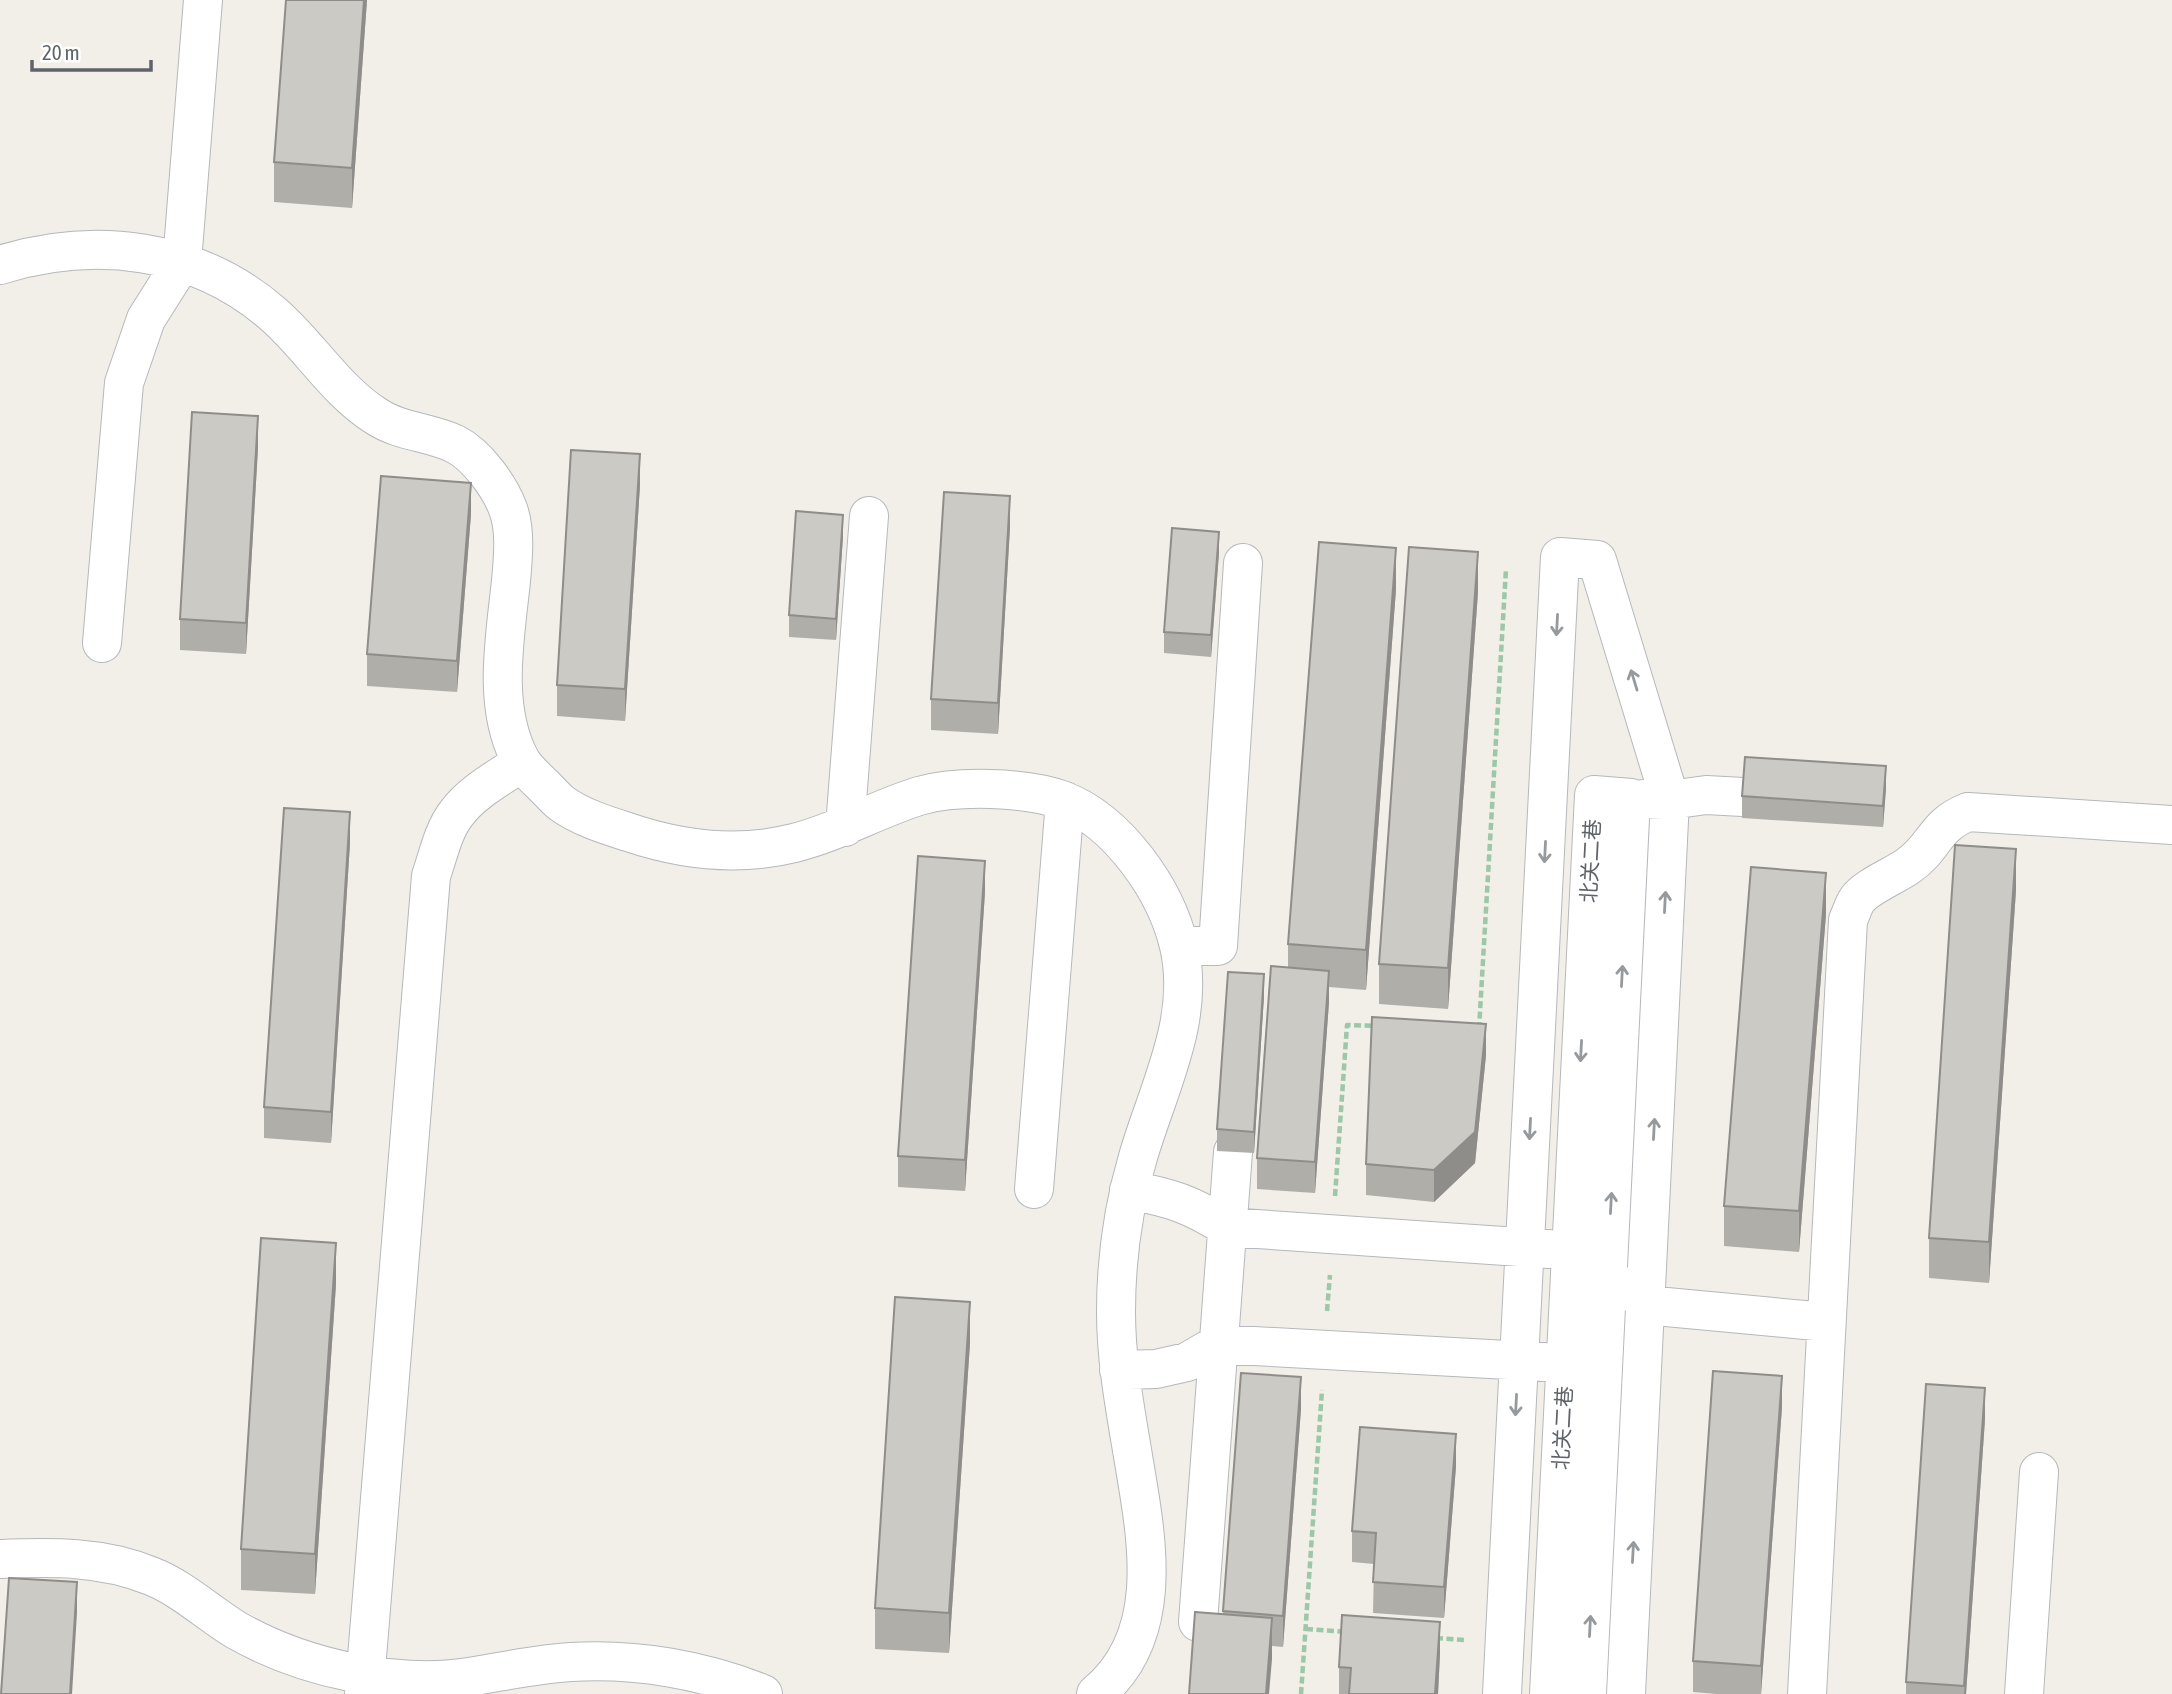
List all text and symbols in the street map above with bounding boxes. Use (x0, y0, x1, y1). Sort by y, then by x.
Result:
scale bar (32, 28, 150, 72)
text: 20 m (42, 40, 80, 64)
one-way arrow (1550, 613, 1563, 636)
one-way arrow (1626, 670, 1639, 692)
street label: 北关二巷 (1576, 818, 1604, 904)
one-way arrow (1538, 841, 1551, 864)
one-way arrow (1659, 891, 1672, 914)
one-way arrow (1616, 964, 1629, 987)
one-way arrow (1574, 1040, 1587, 1062)
one-way arrow (1524, 1117, 1537, 1140)
one-way arrow (1648, 1119, 1661, 1141)
one-way arrow (1604, 1192, 1617, 1215)
street label: 北关二巷 (1548, 1385, 1576, 1471)
one-way arrow (1509, 1393, 1522, 1415)
one-way arrow (1627, 1541, 1640, 1564)
one-way arrow (1584, 1615, 1597, 1638)

